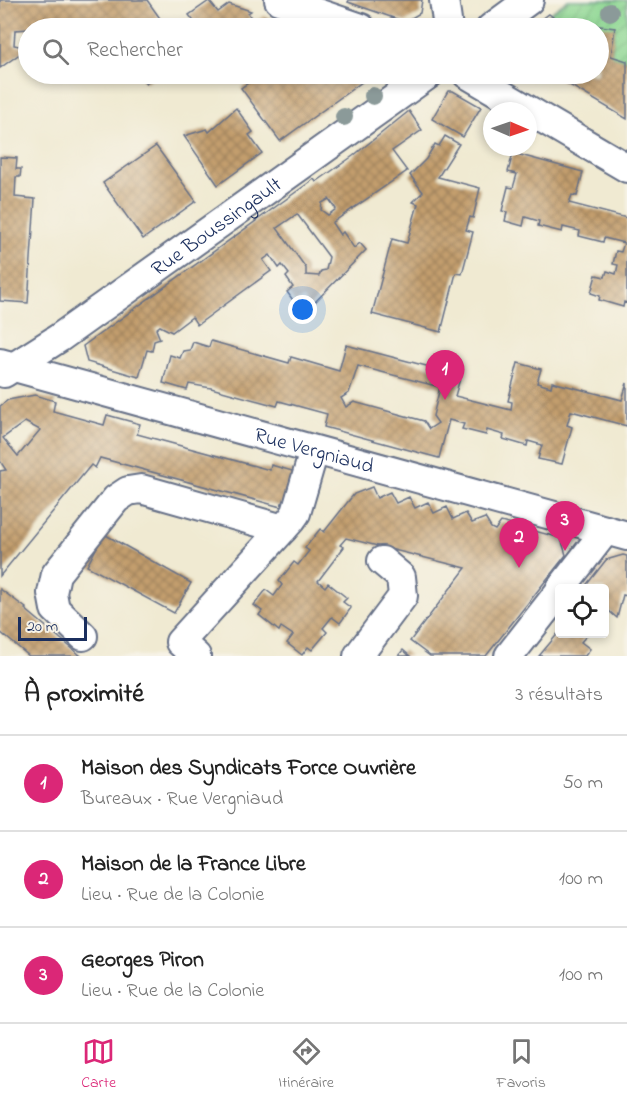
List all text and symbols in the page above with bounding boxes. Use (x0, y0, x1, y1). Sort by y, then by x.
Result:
search box (18, 18, 609, 84)
icon: search (39, 35, 72, 68)
text: Rechercher (87, 35, 183, 67)
north arrow (483, 102, 537, 156)
street label: Rue Boussingault (146, 171, 289, 285)
your location (288, 295, 317, 324)
pin: 1 (426, 350, 464, 400)
street label: Rue Vergniaud (251, 421, 377, 482)
pin: 3 (546, 502, 584, 551)
pin: 2 (500, 518, 538, 568)
map controls (555, 584, 609, 638)
button: locate (555, 584, 609, 638)
scale bar (18, 614, 87, 642)
text: 20 m (27, 615, 58, 639)
text: À proximité (24, 676, 144, 714)
text: 3 résultats (515, 681, 603, 710)
text: Maison des Syndicats Force Ouvrière (81, 753, 416, 785)
text: 1 (40, 769, 47, 798)
text: 50 m (562, 769, 603, 798)
text: Bureaux · Rue Vergniaud (81, 785, 283, 814)
text: Maison de la France Libre (81, 849, 306, 881)
text: 2 (39, 865, 48, 894)
text: 100 m (559, 865, 603, 894)
text: Lieu · Rue de la Colonie (81, 881, 264, 910)
text: Georges Piron (81, 945, 204, 977)
text: 3 (39, 961, 48, 990)
text: 100 m (559, 961, 603, 990)
text: Lieu · Rue de la Colonie (81, 977, 264, 1006)
tab: Carte (81, 1035, 116, 1095)
tab: Itinéraire (278, 1035, 334, 1095)
tab: Favoris (496, 1035, 546, 1095)

